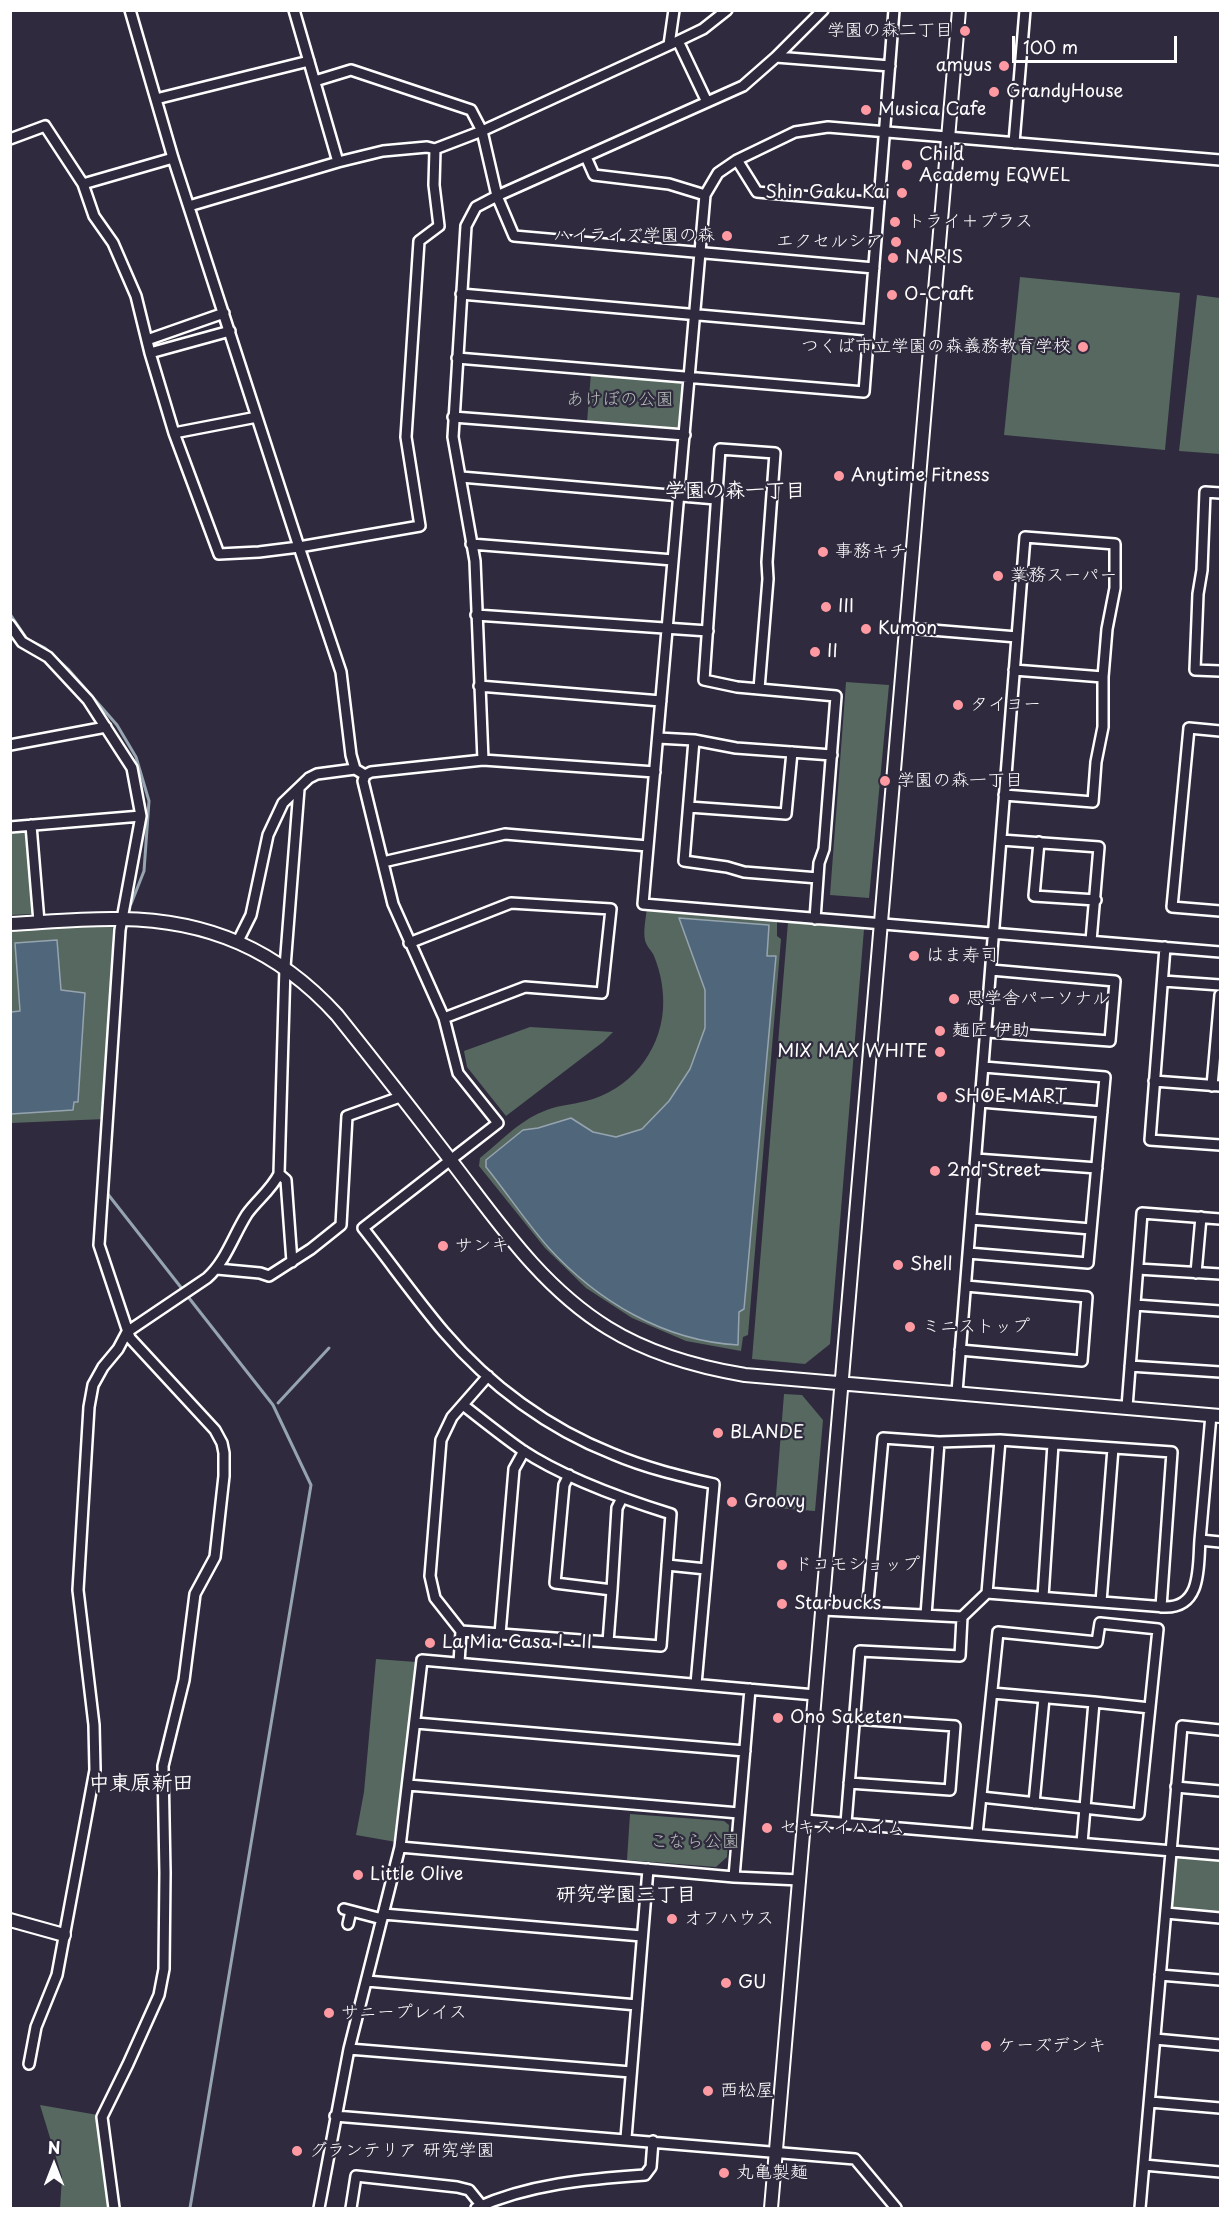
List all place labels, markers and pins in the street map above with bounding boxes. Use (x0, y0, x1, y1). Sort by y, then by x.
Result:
place label: 学園の森二丁目 (827, 20, 953, 42)
marker: 学園の森二丁目 (958, 24, 972, 38)
place label: amyus (936, 55, 992, 77)
marker: amyus (997, 59, 1011, 73)
place label: GrandyHouse (1006, 81, 1123, 103)
marker: GrandyHouse (987, 85, 1001, 99)
place label: Musica Cafe (878, 99, 986, 121)
marker: Musica Cafe (859, 103, 873, 117)
place label: Child Academy EQWEL (919, 144, 1070, 186)
marker: Child Academy EQWEL (900, 158, 914, 172)
place label: Shin Gaku Kai (765, 182, 890, 204)
marker: Shin Gaku Kai (895, 186, 909, 200)
place label: トライ＋プラス (907, 211, 1033, 233)
marker: トライ＋プラス (888, 215, 902, 229)
place label: ハイライズ学園の森 (553, 225, 715, 247)
marker: ハイライズ学園の森 (720, 229, 734, 243)
place label: エクセルシア (776, 231, 884, 253)
marker: エクセルシア (889, 235, 903, 249)
place label: NARIS (905, 247, 963, 269)
marker: NARIS (886, 251, 900, 265)
place label: O-Craft (904, 284, 974, 306)
marker: O-Craft (885, 288, 899, 302)
place label: つくば市立学園の森義務教育学校 (801, 336, 1071, 358)
marker: つくば市立学園の森義務教育学校 (1076, 340, 1090, 354)
place label: Anytime Fitness (851, 465, 990, 487)
marker: Anytime Fitness (832, 469, 846, 483)
place label: 事務キチ (835, 541, 907, 563)
marker: 事務キチ (816, 545, 830, 559)
place label: 業務スーパー (1010, 565, 1117, 587)
marker: 業務スーパー (991, 569, 1005, 583)
place label: III (838, 596, 854, 618)
marker: III (819, 600, 833, 614)
place label: Kumon (878, 618, 937, 640)
marker: Kumon (859, 622, 873, 636)
place label: II (827, 641, 838, 663)
marker: II (808, 645, 822, 659)
place label: タイヨー (970, 694, 1041, 716)
marker: タイヨー (951, 698, 965, 712)
place label: 学園の森一丁目 (897, 770, 1023, 792)
marker: 学園の森一丁目 (878, 774, 892, 788)
place label: はま寿司 (926, 945, 998, 967)
marker: はま寿司 (907, 949, 921, 963)
place label: 思学舎パーソナル (966, 988, 1110, 1010)
marker: 思学舎パーソナル (947, 992, 961, 1006)
place label: 麺匠 伊助 (952, 1020, 1030, 1042)
marker: 麺匠 伊助 (933, 1024, 947, 1038)
place label: MIX MAX WHITE (777, 1041, 928, 1063)
marker: MIX MAX WHITE (933, 1045, 947, 1059)
place label: SHOE MART (954, 1086, 1067, 1108)
marker: SHOE MART (935, 1090, 949, 1104)
place label: 2nd Street (947, 1160, 1041, 1182)
marker: 2nd Street (928, 1164, 942, 1178)
place label: サンキ (455, 1235, 509, 1257)
marker: サンキ (436, 1239, 450, 1253)
place label: Shell (910, 1254, 952, 1276)
marker: Shell (891, 1258, 905, 1272)
place label: ミニストップ (922, 1316, 1030, 1338)
marker: ミニストップ (903, 1320, 917, 1334)
place label: BLANDE (730, 1422, 804, 1444)
marker: BLANDE (711, 1426, 725, 1440)
place label: Groovy (744, 1491, 805, 1513)
marker: Groovy (725, 1495, 739, 1509)
place label: ドコモショップ (794, 1554, 920, 1576)
marker: ドコモショップ (775, 1558, 789, 1572)
place label: Starbucks (794, 1593, 881, 1615)
marker: Starbucks (775, 1597, 789, 1611)
place label: La Mia Casa I・II (442, 1632, 592, 1654)
marker: La Mia Casa I・II (423, 1636, 437, 1650)
place label: Ono Saketen (790, 1707, 902, 1729)
marker: Ono Saketen (771, 1711, 785, 1725)
place label: セキスイハイム (779, 1817, 905, 1839)
marker: セキスイハイム (760, 1821, 774, 1835)
place label: Little Olive (370, 1864, 463, 1886)
marker: Little Olive (351, 1868, 365, 1882)
place label: オフハウス (684, 1908, 774, 1930)
marker: オフハウス (665, 1912, 679, 1926)
place label: GU (738, 1972, 766, 1994)
marker: GU (719, 1976, 733, 1990)
place label: サニープレイス (341, 2002, 467, 2024)
marker: サニープレイス (322, 2006, 336, 2020)
place label: ケーズデンキ (998, 2035, 1106, 2057)
marker: ケーズデンキ (979, 2039, 993, 2053)
place label: 西松屋 (720, 2080, 774, 2102)
marker: 西松屋 (701, 2084, 715, 2098)
place label: グランテリア 研究学園 (309, 2140, 495, 2162)
marker: グランテリア 研究学園 (290, 2144, 304, 2158)
place label: 丸亀製麺 (736, 2162, 808, 2184)
marker: 丸亀製麺 (717, 2166, 731, 2180)

